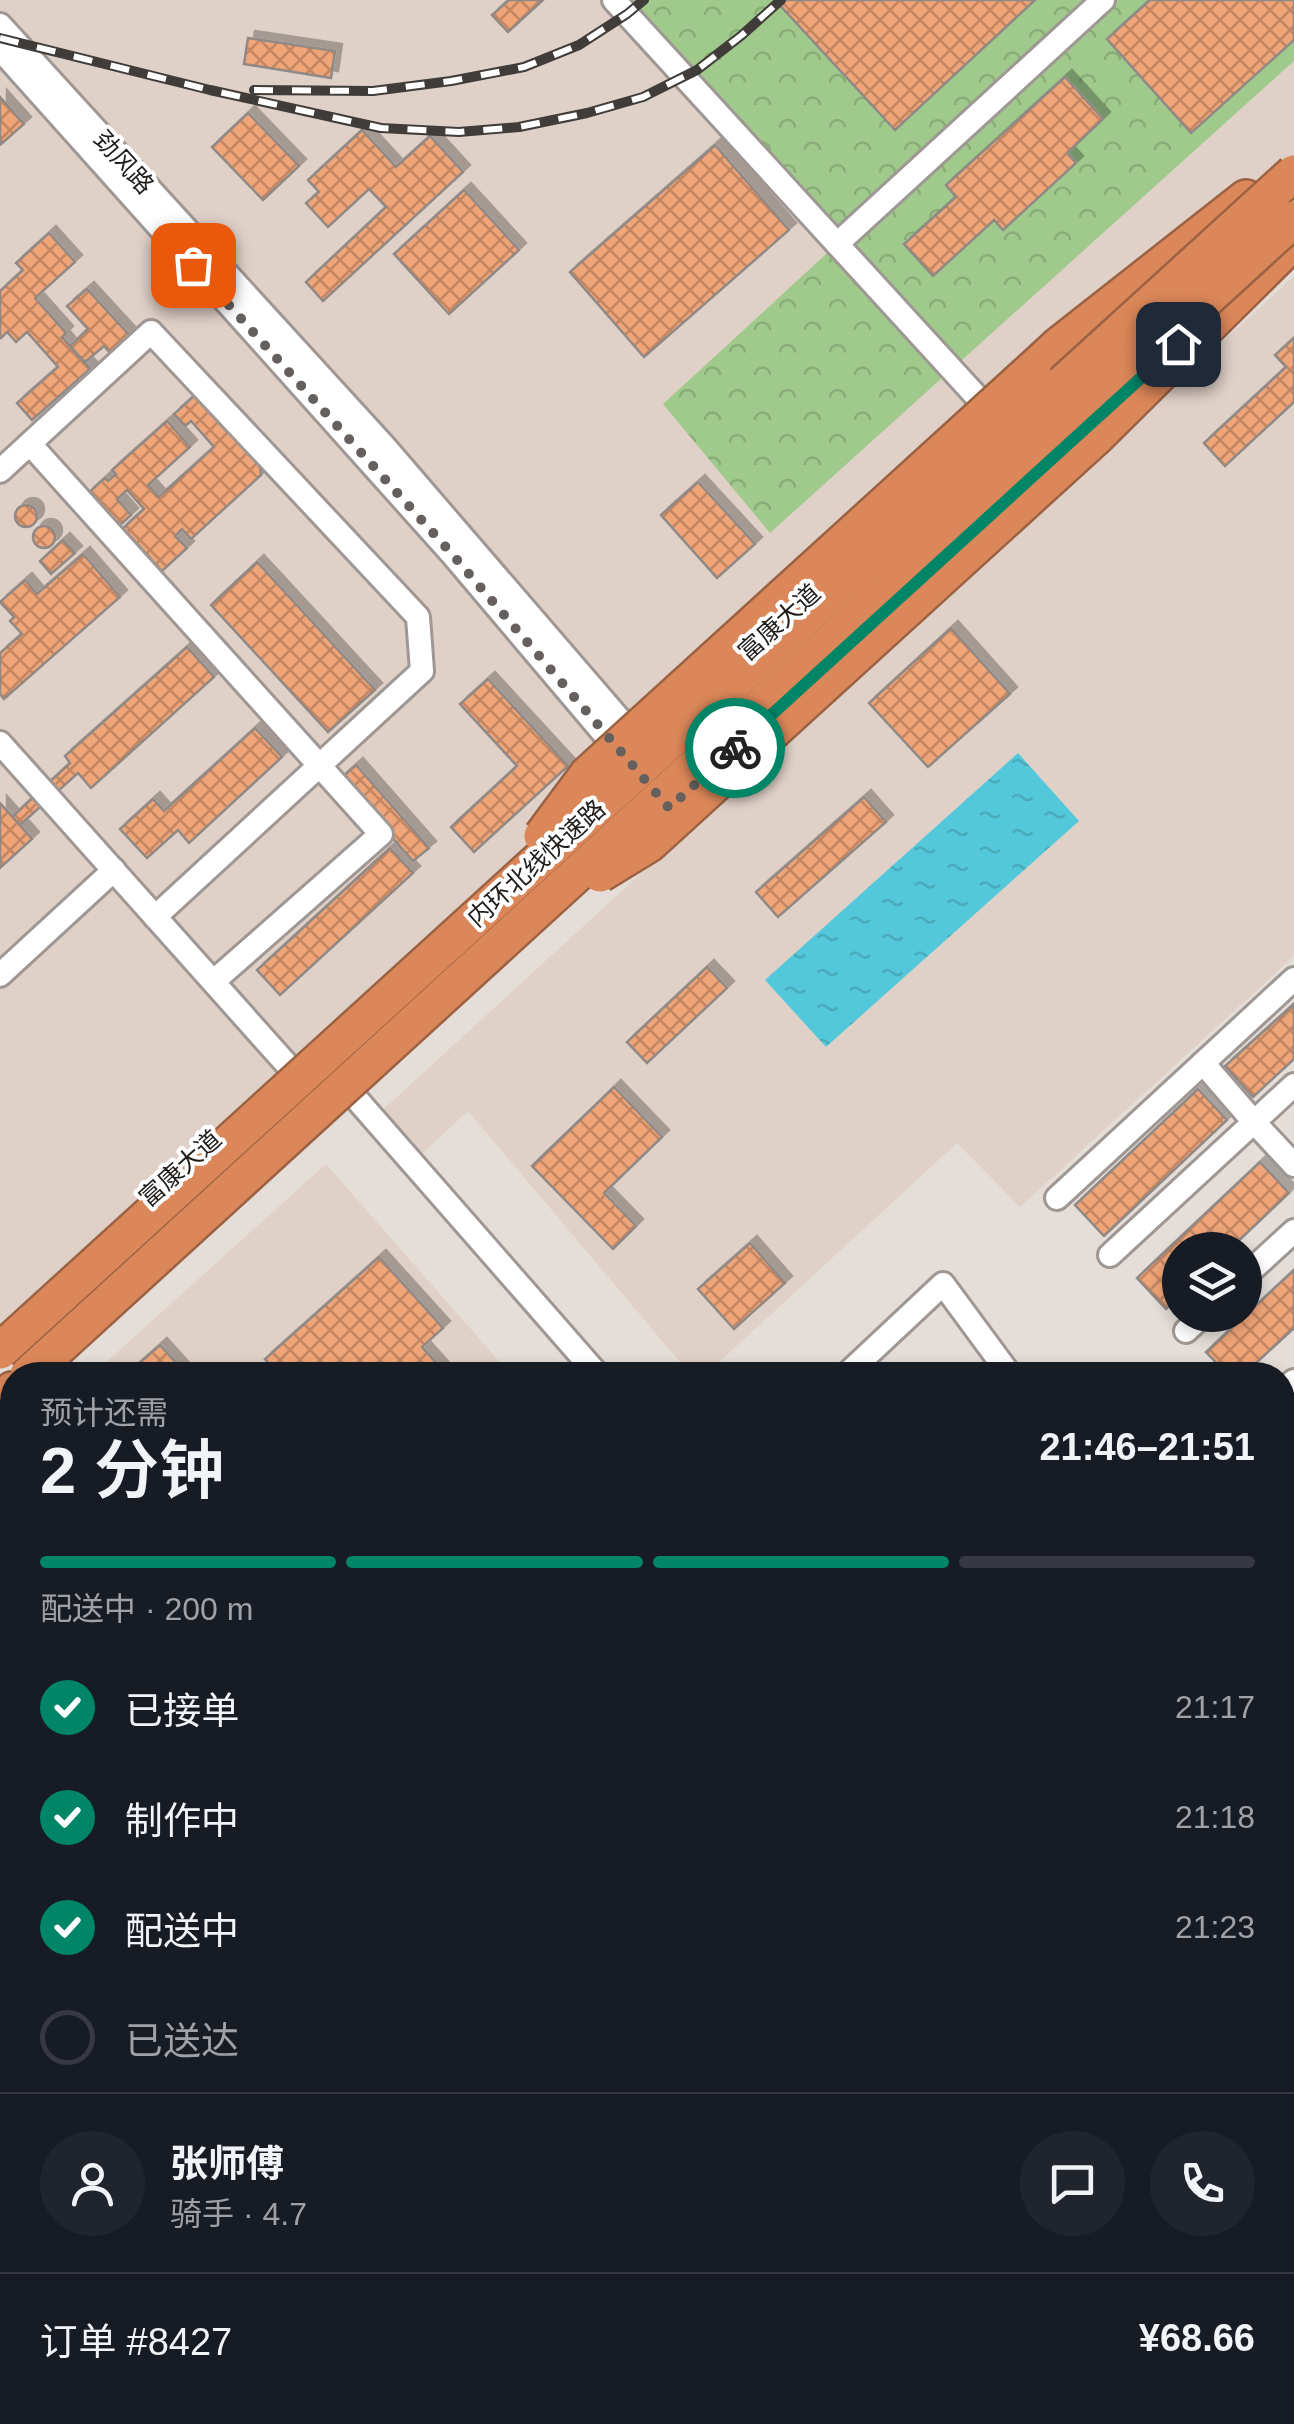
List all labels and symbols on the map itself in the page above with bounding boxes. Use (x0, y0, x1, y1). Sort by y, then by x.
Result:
street label: 劲风路 (88, 125, 160, 199)
pin (151, 223, 236, 308)
pin (1136, 302, 1221, 387)
street label: 富康大道 (732, 578, 826, 666)
courier (685, 698, 785, 798)
street label: 内环北线快速路 (462, 794, 610, 932)
street label: 富康大道 (133, 1124, 227, 1212)

